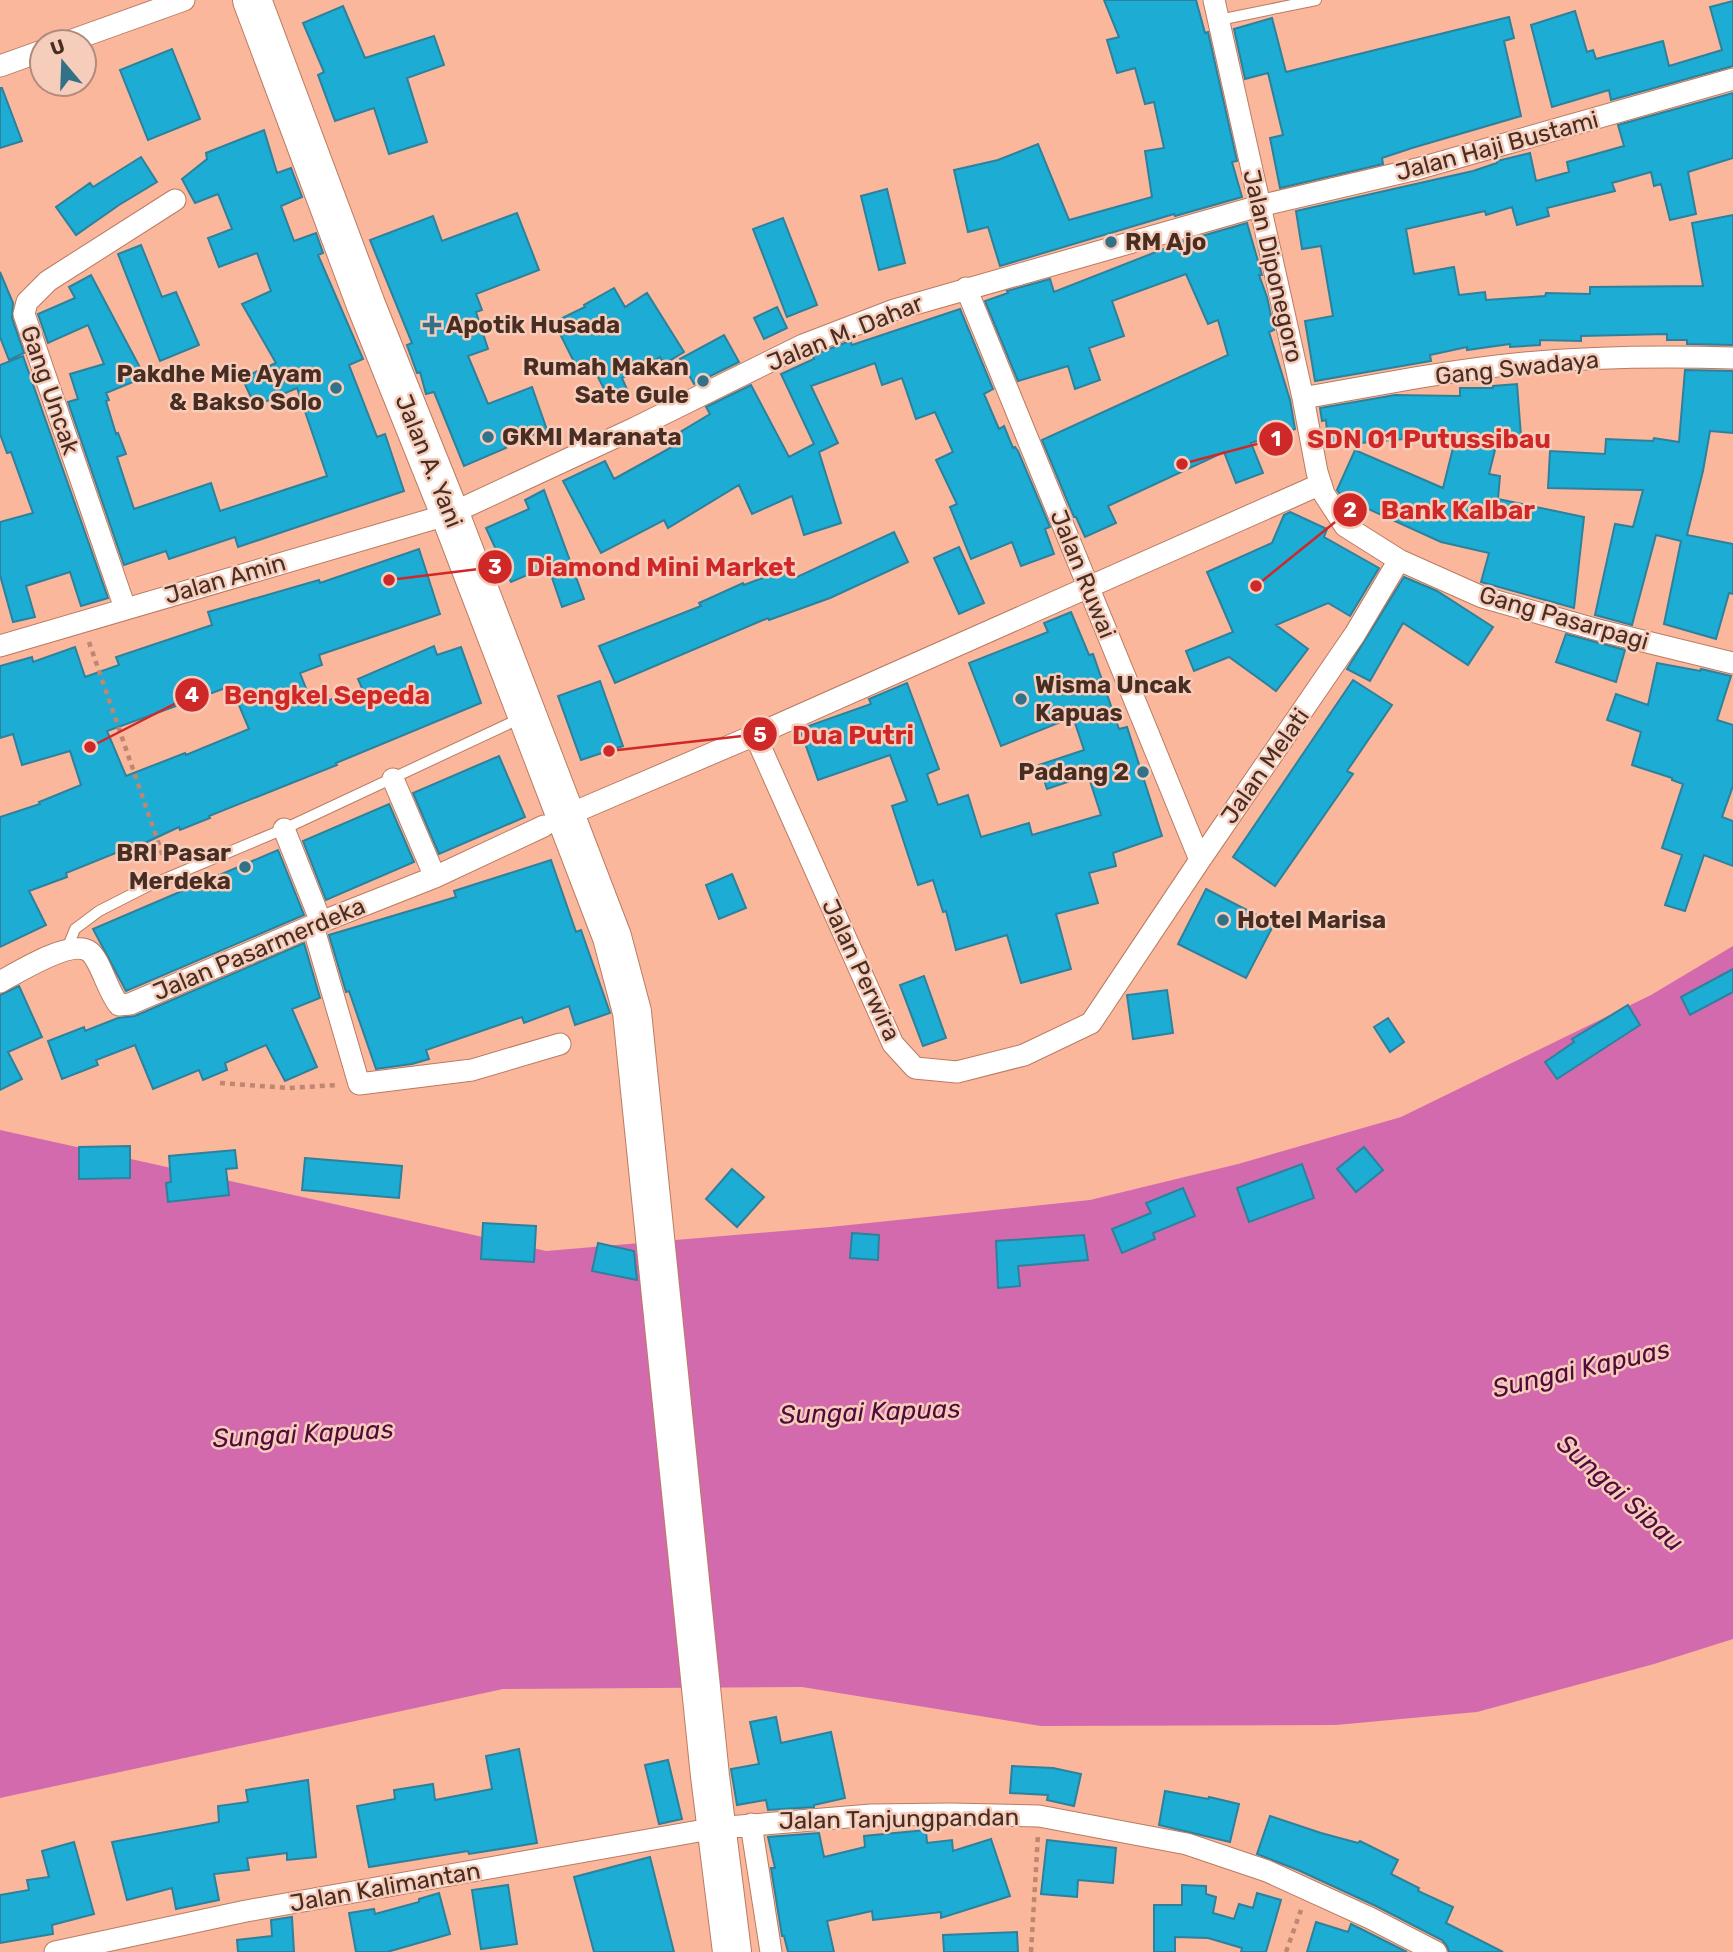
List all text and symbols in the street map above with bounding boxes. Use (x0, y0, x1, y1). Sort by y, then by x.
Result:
north arrow (28, 28, 98, 98)
text: U (47, 34, 68, 61)
street label: Jalan Haji Bustami (1393, 105, 1601, 187)
street label: Jalan Diponegoro (1237, 167, 1309, 365)
place label: RM Ajo (1125, 228, 1207, 256)
marker: RM Ajo (1103, 234, 1119, 250)
street label: Jalan M. Dahar (763, 289, 927, 377)
place label: Apotik Husada (446, 311, 620, 339)
marker: Apotik Husada (424, 317, 440, 333)
street label: Gang Uncak (15, 322, 85, 459)
street label: Gang Swadaya (1434, 345, 1600, 391)
place label: Rumah Makan Sate Gule (523, 353, 689, 409)
place label: Pakdhe Mie Ayam & Bakso Solo (117, 360, 322, 416)
marker: Rumah Makan Sate Gule (695, 373, 711, 389)
marker: Pakdhe Mie Ayam & Bakso Solo (328, 380, 344, 396)
street label: Jalan A. Yani (390, 390, 468, 532)
callout: SDN 01 Putussibau (1258, 415, 1565, 462)
place label: GKMI Maranata (502, 423, 682, 451)
text: SDN 01 Putussibau (1307, 424, 1551, 455)
text: 1 (1271, 426, 1281, 451)
marker: GKMI Maranata (480, 429, 496, 445)
callout: Bank Kalbar (1332, 486, 1550, 533)
text: Bank Kalbar (1381, 495, 1535, 526)
text: 2 (1343, 497, 1357, 522)
street label: Jalan Ruwai (1045, 506, 1121, 642)
callout: Diamond Mini Market (477, 543, 810, 590)
street label: Jalan Amin (161, 548, 289, 610)
text: Diamond Mini Market (526, 552, 796, 583)
text: 3 (488, 554, 502, 579)
street label: Gang Pasarpagi (1476, 580, 1652, 656)
callout: Bengkel Sepeda (175, 671, 444, 718)
place label: Wisma Uncak Kapuas (1035, 671, 1192, 727)
text: Bengkel Sepeda (224, 680, 430, 711)
text: 4 (185, 682, 199, 707)
marker: Wisma Uncak Kapuas (1013, 691, 1029, 707)
street label: Jalan Melati (1215, 703, 1315, 829)
callout: Dua Putri (743, 711, 928, 758)
text: Dua Putri (792, 720, 914, 751)
text: 5 (753, 722, 767, 747)
place label: Padang 2 (1018, 758, 1129, 786)
marker: Padang 2 (1135, 764, 1151, 780)
place label: BRI Pasar Merdeka (116, 839, 231, 895)
marker: BRI Pasar Merdeka (237, 859, 253, 875)
street label: Jalan Pasarmerdeka (149, 892, 369, 1006)
street label: Jalan Perwira (816, 895, 906, 1045)
place label: Hotel Marisa (1237, 906, 1386, 934)
marker: Hotel Marisa (1215, 912, 1231, 928)
water label: Sungai Kapuas (1489, 1334, 1673, 1404)
water label: Sungai Kapuas (779, 1393, 961, 1431)
water label: Sungai Kapuas (212, 1414, 394, 1454)
water label: Sungai Sibau (1550, 1428, 1690, 1558)
street label: Jalan Tanjungpandan (779, 1803, 1019, 1835)
street label: Jalan Kalimantan (287, 1856, 483, 1918)

